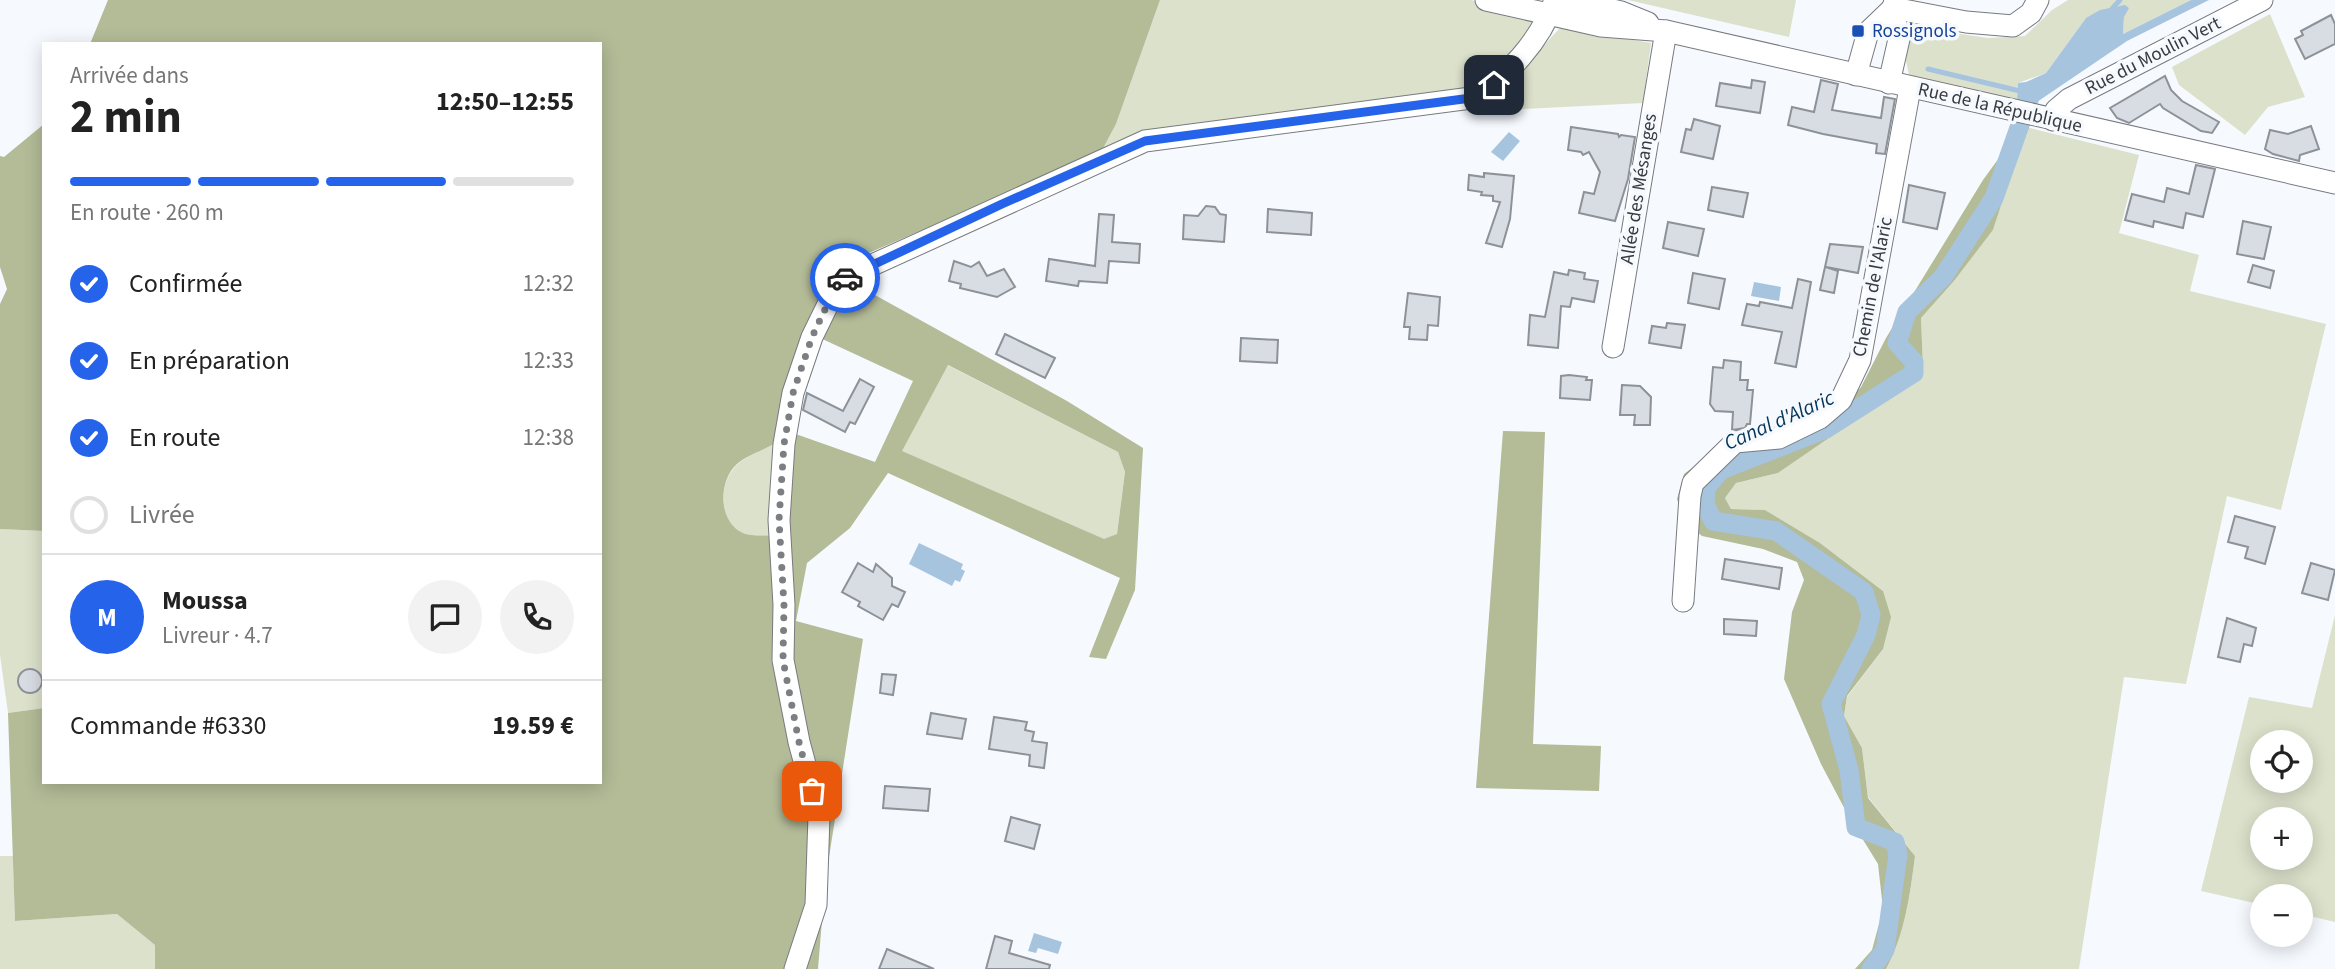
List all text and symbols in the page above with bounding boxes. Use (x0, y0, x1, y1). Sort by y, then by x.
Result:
street label: Rue du Moulin Vert (2080, 10, 2226, 102)
place label: Rossignols (1872, 18, 1957, 45)
marker: Rossignols (1850, 23, 1866, 39)
pin (1464, 55, 1524, 115)
text: Arrivée dans (70, 59, 189, 92)
icon: home (1475, 66, 1513, 104)
street label: Rue de la République (1915, 76, 2085, 140)
text: 12:50–12:55 (436, 83, 574, 120)
text: 2 min (70, 85, 182, 150)
street label: Allée des Mésanges (1614, 112, 1664, 266)
text: En route · 260 m (70, 196, 224, 229)
street label: Chemin de l'Alaric (1846, 214, 1900, 359)
courier (810, 243, 880, 313)
icon: car (826, 259, 864, 297)
icon: check (70, 265, 108, 303)
text: Confirmée (129, 265, 243, 302)
text: 12:32 (523, 267, 574, 300)
icon: check (70, 342, 108, 380)
text: En préparation (129, 342, 290, 379)
text: 12:33 (523, 344, 574, 377)
water label: Canal d'Alaric (1719, 382, 1840, 458)
icon: check (70, 419, 108, 457)
text: En route (129, 419, 220, 456)
text: 12:38 (523, 421, 574, 454)
text: Livrée (129, 496, 195, 533)
button: chat (408, 580, 482, 654)
button: phone (500, 580, 574, 654)
text: Moussa (162, 582, 248, 619)
text: M (97, 599, 117, 636)
text: Livreur · 4.7 (162, 619, 273, 652)
text: Commande #6330 (70, 707, 267, 744)
text: 19.59 € (492, 707, 574, 744)
map controls (2250, 730, 2313, 947)
button: locate (2250, 730, 2313, 793)
pin (782, 761, 842, 821)
icon: bag (793, 772, 831, 810)
button: + (2250, 807, 2313, 870)
button: − (2250, 884, 2313, 947)

